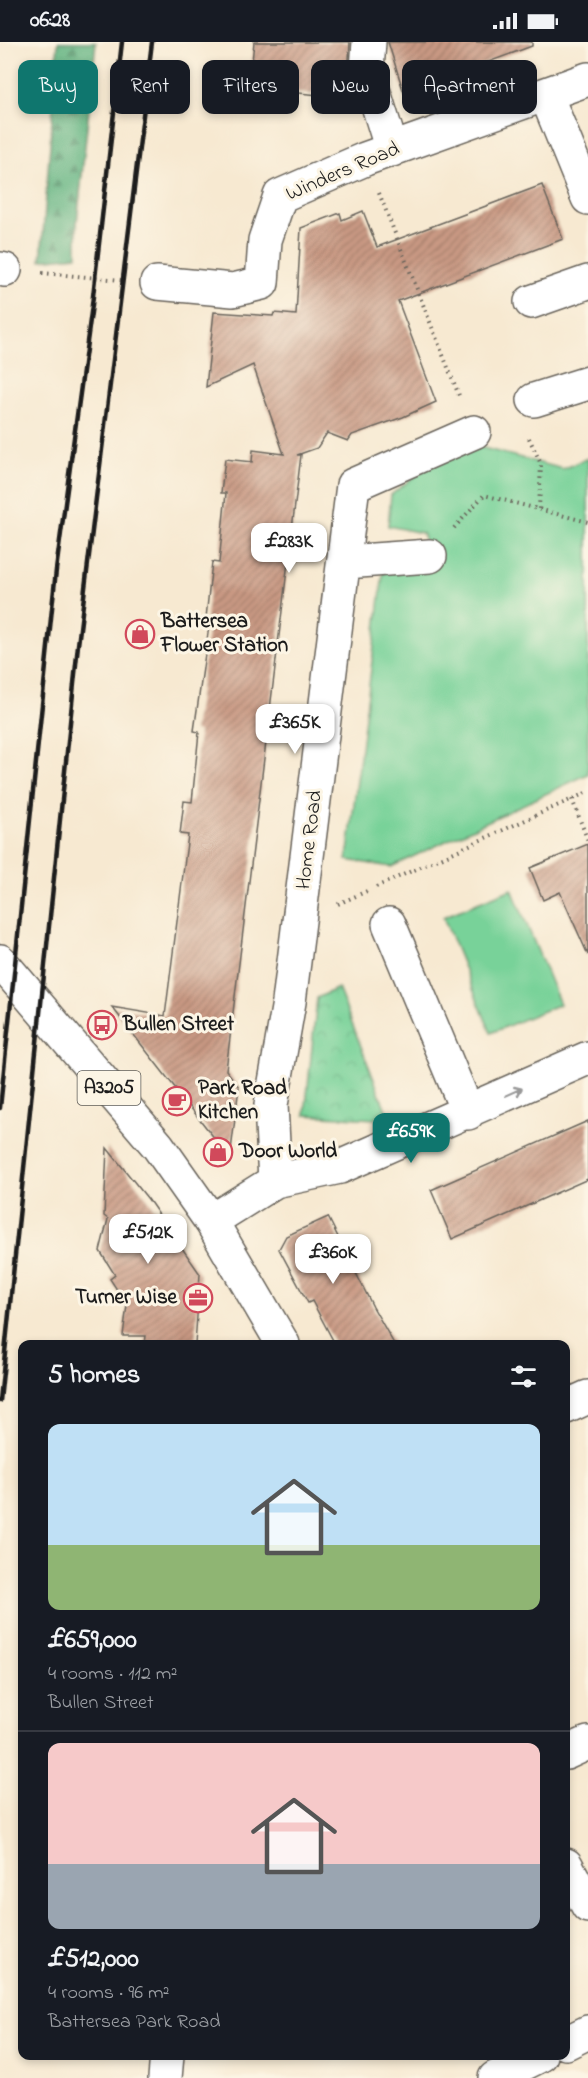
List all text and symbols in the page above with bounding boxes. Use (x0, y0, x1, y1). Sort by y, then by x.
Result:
text: 06:28 (30, 5, 70, 37)
chip: Buy (18, 60, 98, 114)
chip: Rent (110, 60, 190, 114)
chip: Filters (202, 60, 299, 114)
chip: New (311, 60, 390, 114)
chip: Apartment (402, 60, 537, 114)
street label: Winders Road (282, 135, 405, 209)
pin: £283K (247, 523, 331, 574)
text: £283K (265, 528, 313, 557)
place label: Battersea Flower Station (160, 607, 288, 661)
shop icon: Battersea Flower Station (124, 618, 156, 650)
pin: £365K (253, 704, 337, 755)
text: £365K (270, 709, 320, 738)
street label: Home Road (289, 788, 331, 891)
bus stop icon: Bullen Street (86, 1009, 118, 1041)
place label: Bullen Street (122, 1010, 235, 1040)
road number: A3205 (78, 1071, 140, 1105)
place label: Park Road Kitchen (198, 1074, 287, 1128)
cafe icon: Park Road Kitchen (161, 1085, 193, 1117)
one-way arrow (505, 1085, 523, 1097)
pin: £659K (369, 1113, 453, 1164)
text: £659K (387, 1118, 435, 1147)
shop icon: Door World (202, 1136, 234, 1168)
place label: Door World (238, 1137, 337, 1167)
pin: £512K (106, 1214, 190, 1265)
text: £512K (123, 1219, 173, 1248)
pin: £360K (291, 1234, 375, 1285)
text: £360K (309, 1239, 357, 1268)
office icon: Turner Wise (182, 1282, 214, 1314)
place label: Turner Wise (75, 1283, 178, 1313)
text: 5 homes (48, 1357, 140, 1395)
icon: filters (507, 1360, 540, 1393)
icon: home (240, 1463, 348, 1571)
text: £659,000 (48, 1622, 137, 1660)
text: 4 rooms · 112 m² (48, 1660, 177, 1689)
text: Bullen Street (48, 1689, 154, 1718)
icon: home (240, 1782, 348, 1890)
text: £512,000 (48, 1941, 139, 1979)
text: 4 rooms · 96 m² (48, 1979, 169, 2008)
text: Battersea Park Road (48, 2008, 220, 2037)

